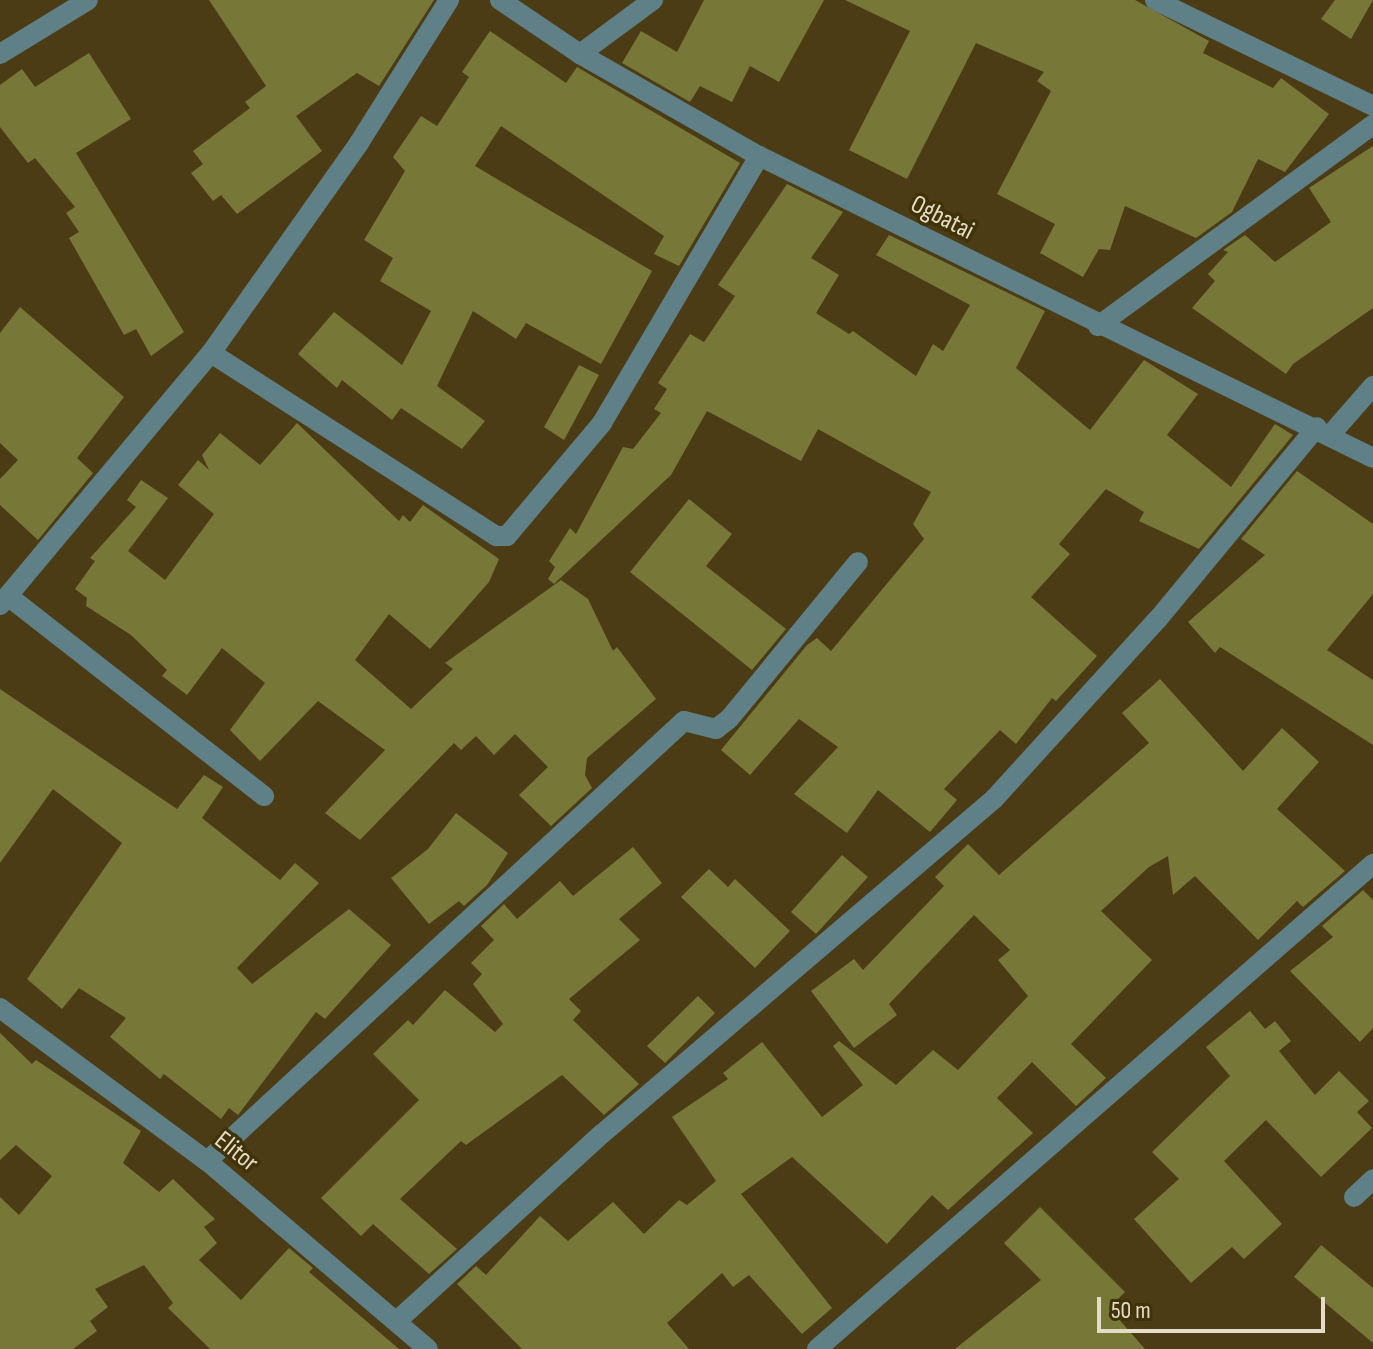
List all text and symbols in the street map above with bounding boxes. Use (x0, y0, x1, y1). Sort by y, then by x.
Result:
street label: Ogbatai (905, 189, 979, 247)
street label: Elitor (208, 1125, 264, 1179)
scale bar (1101, 1281, 1329, 1331)
text: 50 m (1111, 1296, 1151, 1325)

